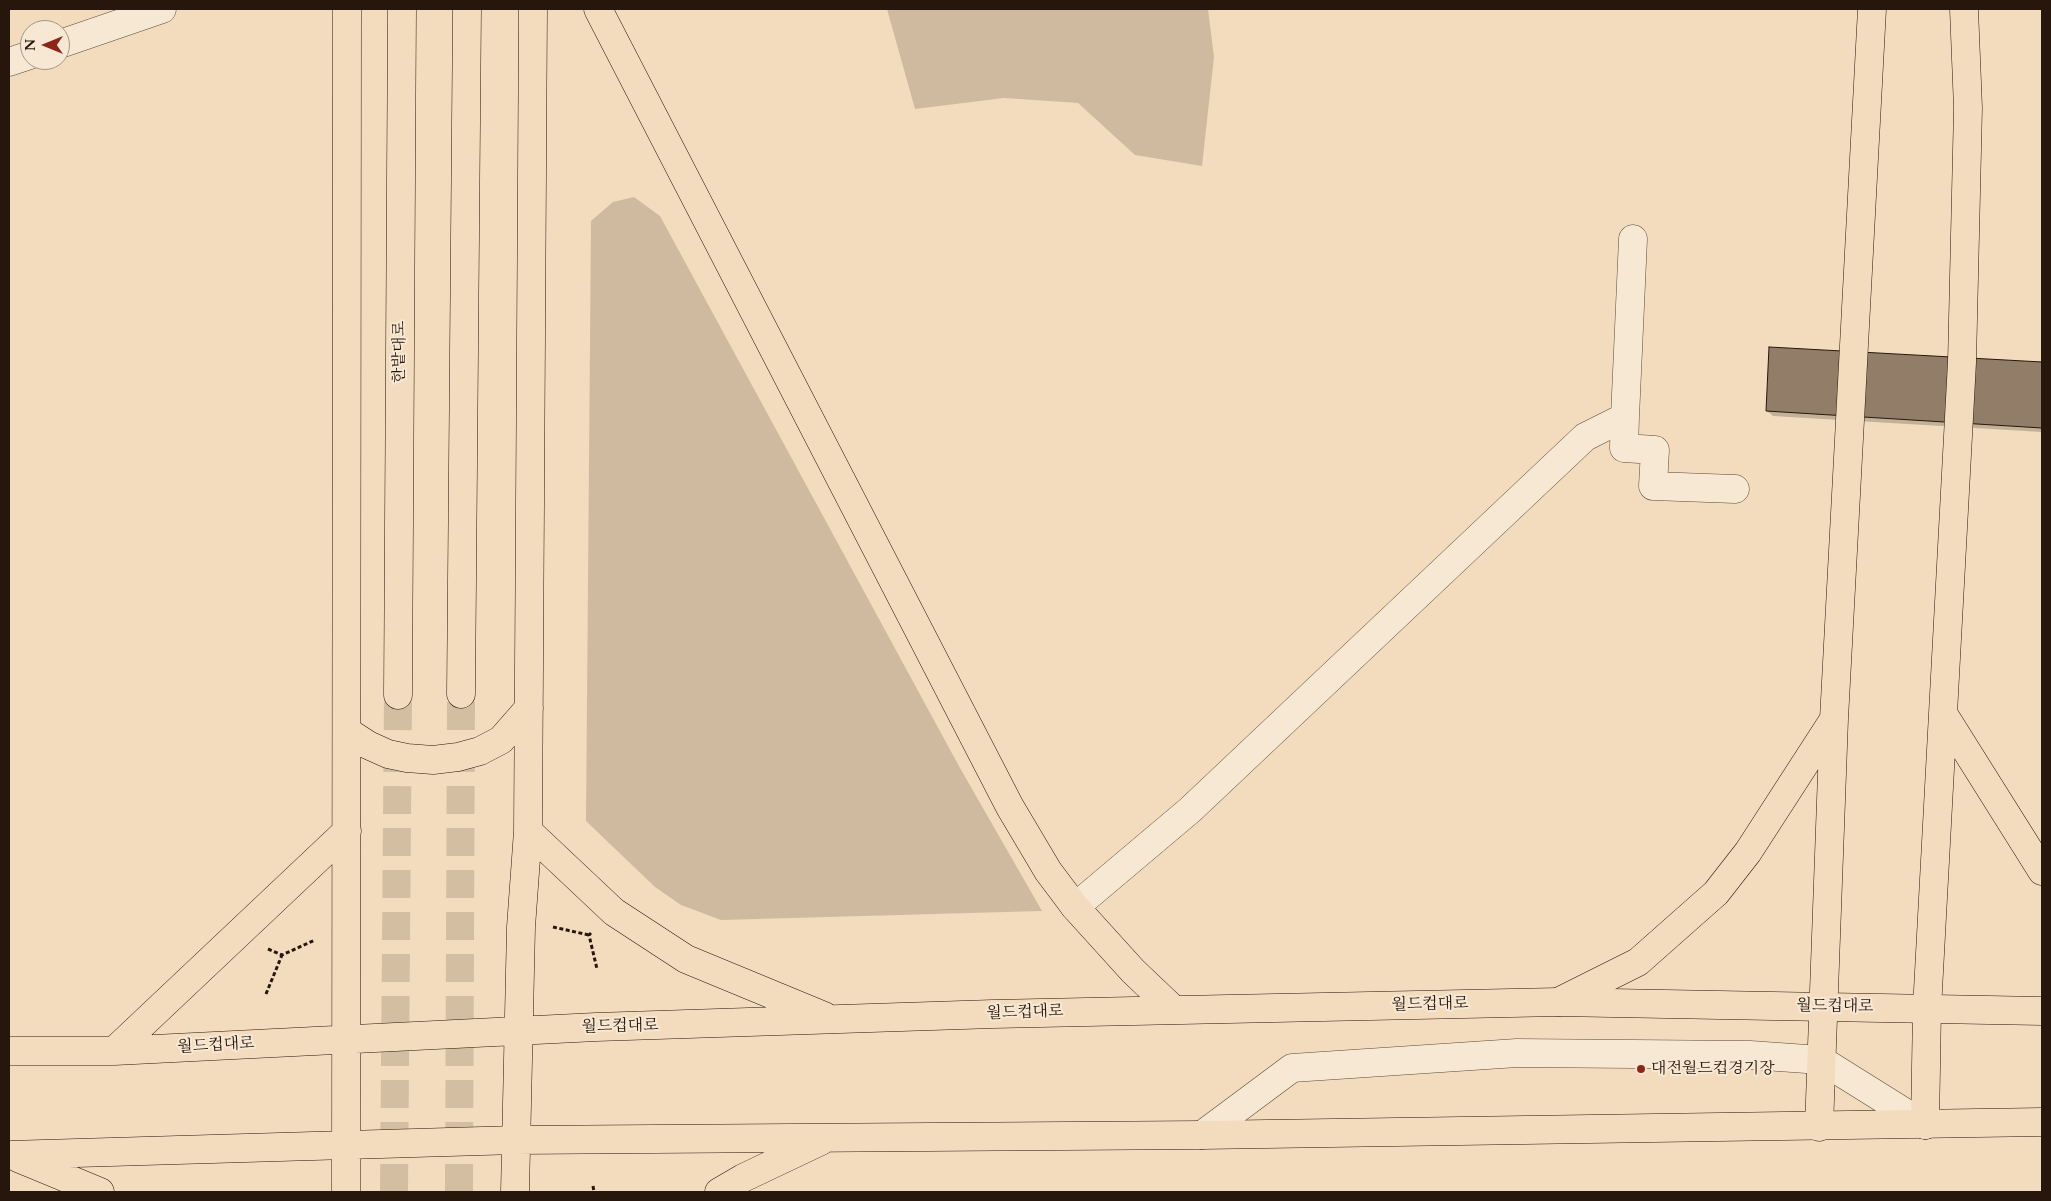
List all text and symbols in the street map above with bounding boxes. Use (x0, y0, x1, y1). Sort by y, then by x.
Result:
north arrow (20, 20, 70, 70)
text: N (21, 39, 40, 51)
street label: 한밭대로 (390, 321, 410, 383)
street label: 월드컵대로 (1391, 995, 1469, 1015)
street label: 월드컵대로 (1796, 997, 1874, 1017)
street label: 월드컵대로 (986, 1002, 1064, 1024)
street label: 월드컵대로 (581, 1017, 659, 1037)
street label: 월드컵대로 (177, 1034, 255, 1058)
place label: 대전월드컵경기장 (1651, 1059, 1775, 1079)
marker: 대전월드컵경기장 (1635, 1063, 1647, 1075)

